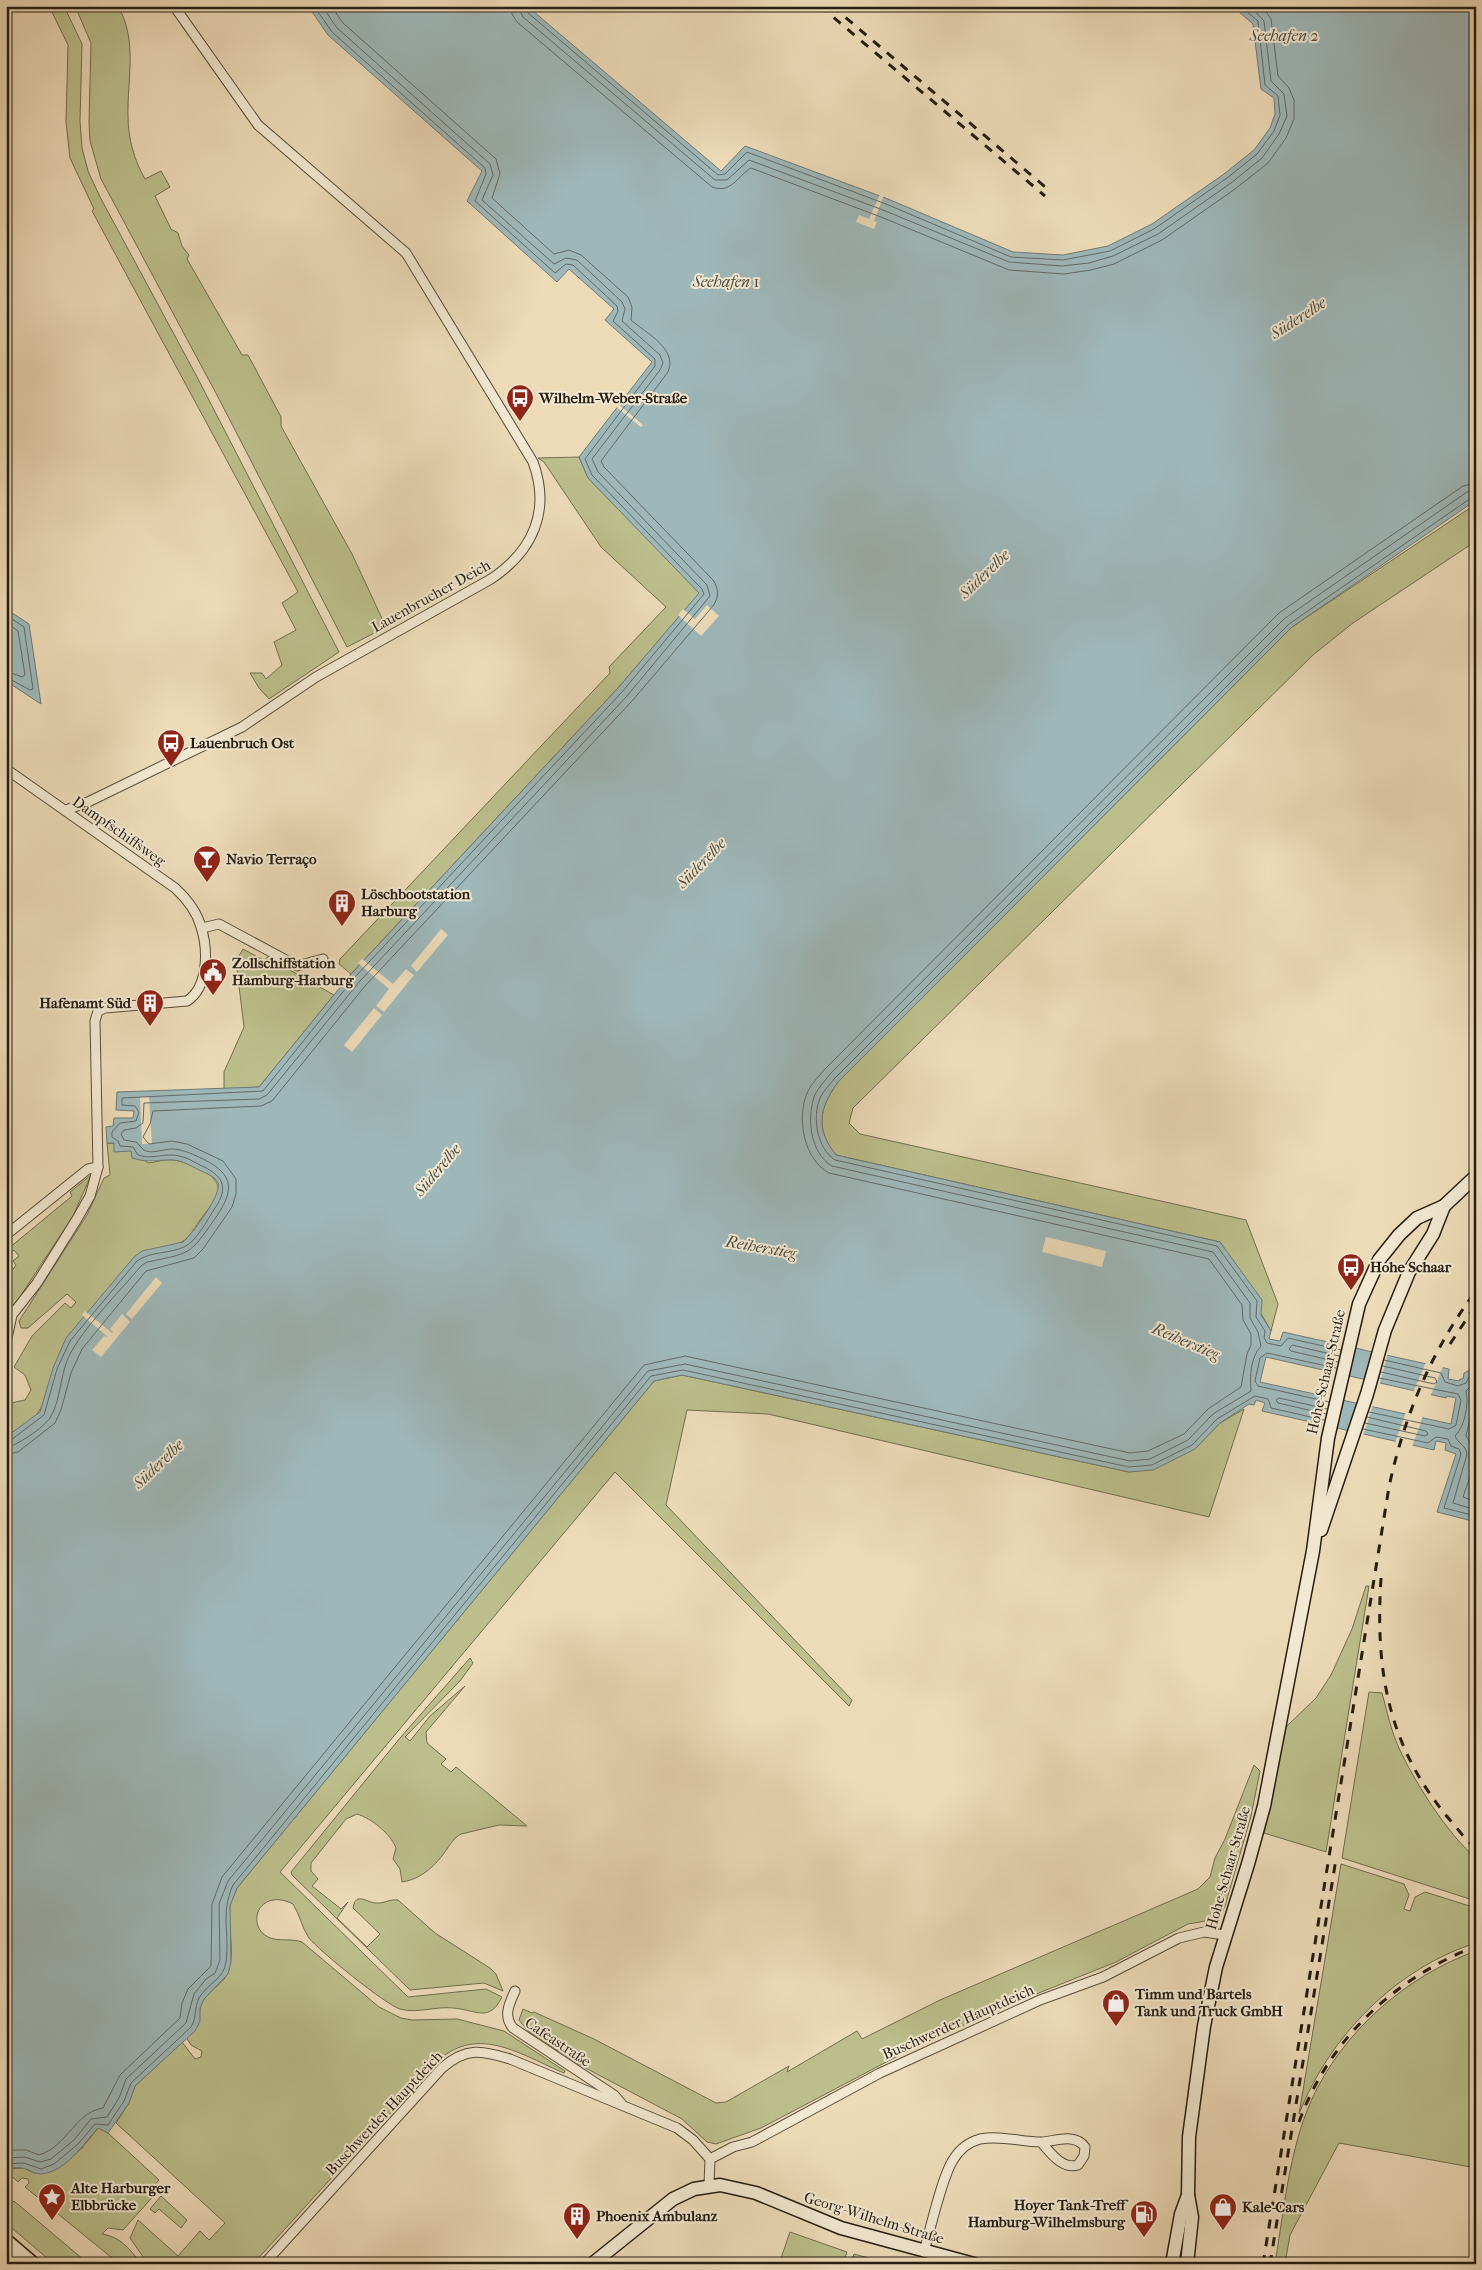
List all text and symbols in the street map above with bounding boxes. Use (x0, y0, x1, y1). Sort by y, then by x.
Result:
water label: Seehafen 2 (1248, 26, 1319, 45)
water label: Seehafen 1 (692, 272, 759, 291)
water label: Süderelbe (1266, 293, 1330, 344)
bus stop icon: Wilhelm-Weber-Straße (505, 383, 535, 422)
place label: Wilhelm-Weber-Straße (538, 389, 688, 407)
water label: Süderelbe (954, 545, 1013, 603)
street label: Lauenbrucher Deich (368, 556, 494, 636)
bus stop icon: Lauenbruch Ost (156, 728, 186, 767)
place label: Lauenbruch Ost (190, 734, 295, 752)
street label: Dampfschiffsweg (69, 792, 170, 870)
water label: Süderelbe (672, 834, 730, 893)
bar icon: Navio Terraço (192, 844, 222, 883)
place label: Navio Terraço (226, 850, 317, 869)
place label: Löschbootstation Harburg (361, 885, 471, 920)
building icon: Löschbootstation Harburg (327, 888, 357, 927)
place label: Zollschiffstation Hamburg-Harburg (232, 954, 354, 989)
public building icon: Zollschiffstation Hamburg-Harburg (198, 957, 228, 996)
building icon: Hafenamt Süd (135, 988, 165, 1027)
place label: Hafenamt Süd (39, 994, 132, 1012)
water label: Süderelbe (409, 1140, 465, 1201)
water label: Reiherstieg (723, 1231, 799, 1263)
bus stop icon: Hohe Schaar (1336, 1252, 1366, 1291)
place label: Hohe Schaar (1370, 1258, 1452, 1276)
street label: Hohe-Schaar-Straße (1303, 1307, 1349, 1436)
water label: Reiherstieg (1149, 1318, 1223, 1364)
water label: Süderelbe (128, 1435, 187, 1493)
street label: Hohe-Schaar-Straße (1202, 1804, 1254, 1932)
street label: Buschwerder Hauptdeich (880, 1980, 1037, 2064)
place label: Timm und Bartels Tank und Truck GmbH (1134, 1985, 1283, 2020)
shop icon: Timm und Bartels Tank und Truck GmbH (1101, 1988, 1131, 2027)
street label: Cafeastraße (521, 2013, 595, 2071)
street label: Buschwerder Hauptdeich (322, 2047, 447, 2179)
place label: Alte Harburger Elbbrücke (70, 2179, 171, 2214)
place icon: Alte Harburger Elbbrücke (37, 2182, 67, 2221)
street label: Georg-Wilhelm-Straße (802, 2188, 947, 2248)
shop icon: Kale-Cars (1208, 2192, 1238, 2231)
place label: Hoyer Tank-Treff Hamburg-Wilhelmsburg (968, 2196, 1129, 2231)
place label: Kale-Cars (1242, 2198, 1305, 2216)
fuel station icon: Hoyer Tank-Treff Hamburg-Wilhelmsburg (1129, 2199, 1159, 2238)
building icon: Phoenix Ambulanz (562, 2201, 592, 2240)
place label: Phoenix Ambulanz (596, 2207, 718, 2225)

